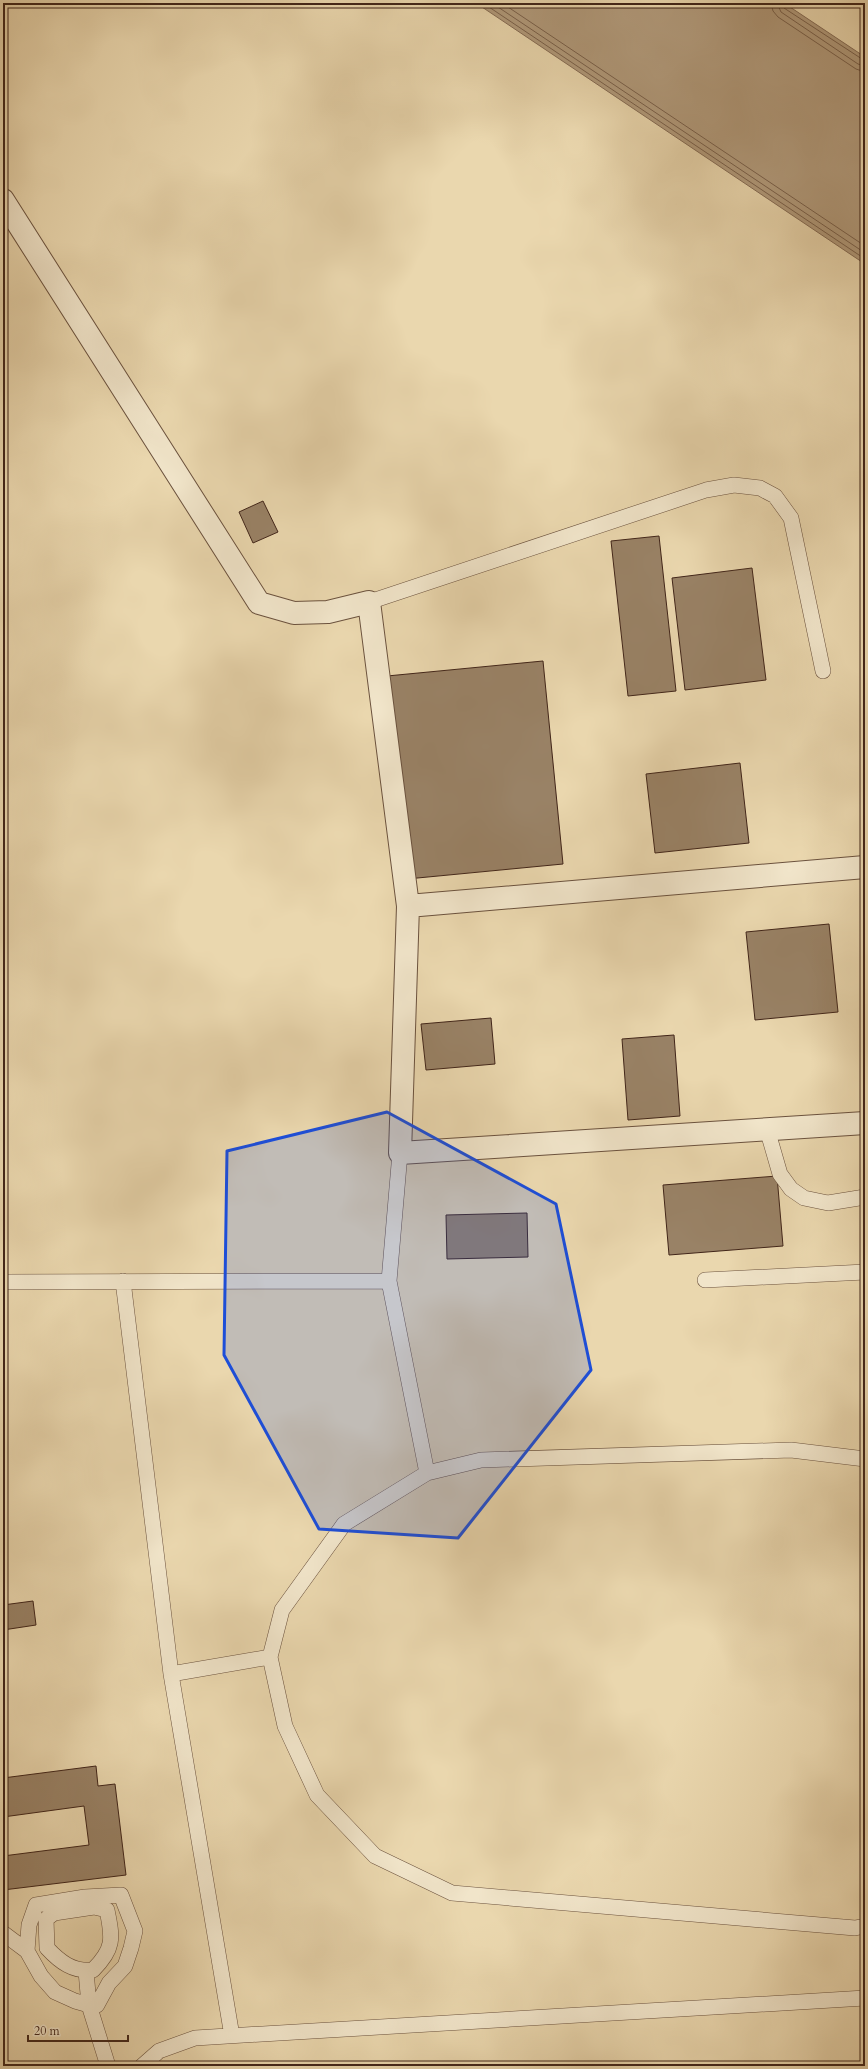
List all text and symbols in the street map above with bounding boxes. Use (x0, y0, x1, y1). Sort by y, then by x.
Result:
scale bar (28, 2017, 128, 2043)
text: 20 m (34, 2023, 61, 2039)

